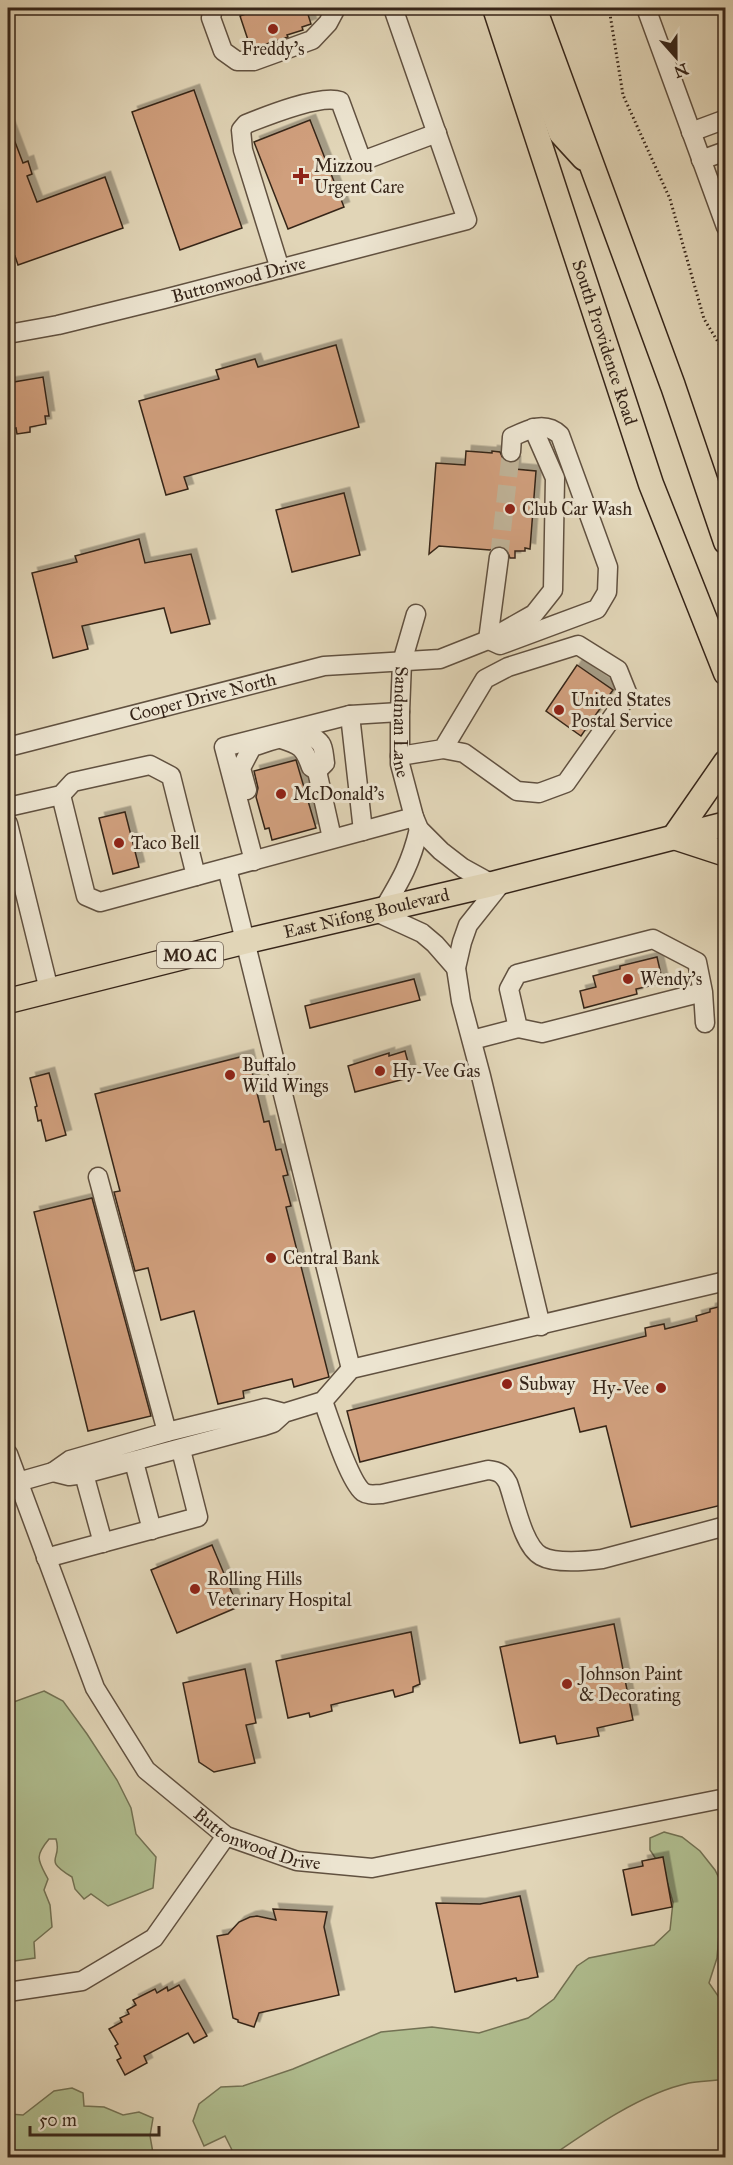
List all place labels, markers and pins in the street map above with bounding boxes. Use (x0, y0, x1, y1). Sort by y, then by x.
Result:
marker: Freddy's (266, 22, 280, 36)
place label: Freddy's (241, 38, 305, 60)
place label: Mizzou Urgent Care (314, 155, 404, 199)
marker: Mizzou Urgent Care (292, 167, 310, 185)
place label: Club Car Wash (522, 498, 632, 520)
marker: Club Car Wash (503, 502, 517, 516)
place label: United States Postal Service (571, 689, 673, 732)
marker: United States Postal Service (552, 703, 566, 717)
place label: McDonald's (293, 783, 384, 805)
marker: McDonald's (274, 787, 288, 801)
place label: Taco Bell (131, 832, 200, 854)
marker: Taco Bell (112, 836, 126, 850)
place label: Wendy's (640, 968, 702, 990)
marker: Wendy's (621, 972, 635, 986)
place label: Buffalo Wild Wings (242, 1054, 329, 1098)
place label: Hy-Vee Gas (392, 1060, 480, 1082)
marker: Hy-Vee Gas (373, 1064, 387, 1078)
marker: Buffalo Wild Wings (223, 1068, 237, 1082)
place label: Central Bank (283, 1247, 380, 1269)
marker: Central Bank (264, 1251, 278, 1265)
place label: Subway (519, 1373, 576, 1395)
marker: Subway (500, 1377, 514, 1391)
place label: Hy-Vee (592, 1377, 649, 1399)
marker: Hy-Vee (654, 1381, 668, 1395)
place label: Rolling Hills Veterinary Hospital (206, 1568, 352, 1611)
marker: Rolling Hills Veterinary Hospital (188, 1582, 202, 1596)
place label: Johnson Paint & Decorating (577, 1663, 683, 1707)
marker: Johnson Paint & Decorating (560, 1677, 574, 1691)

